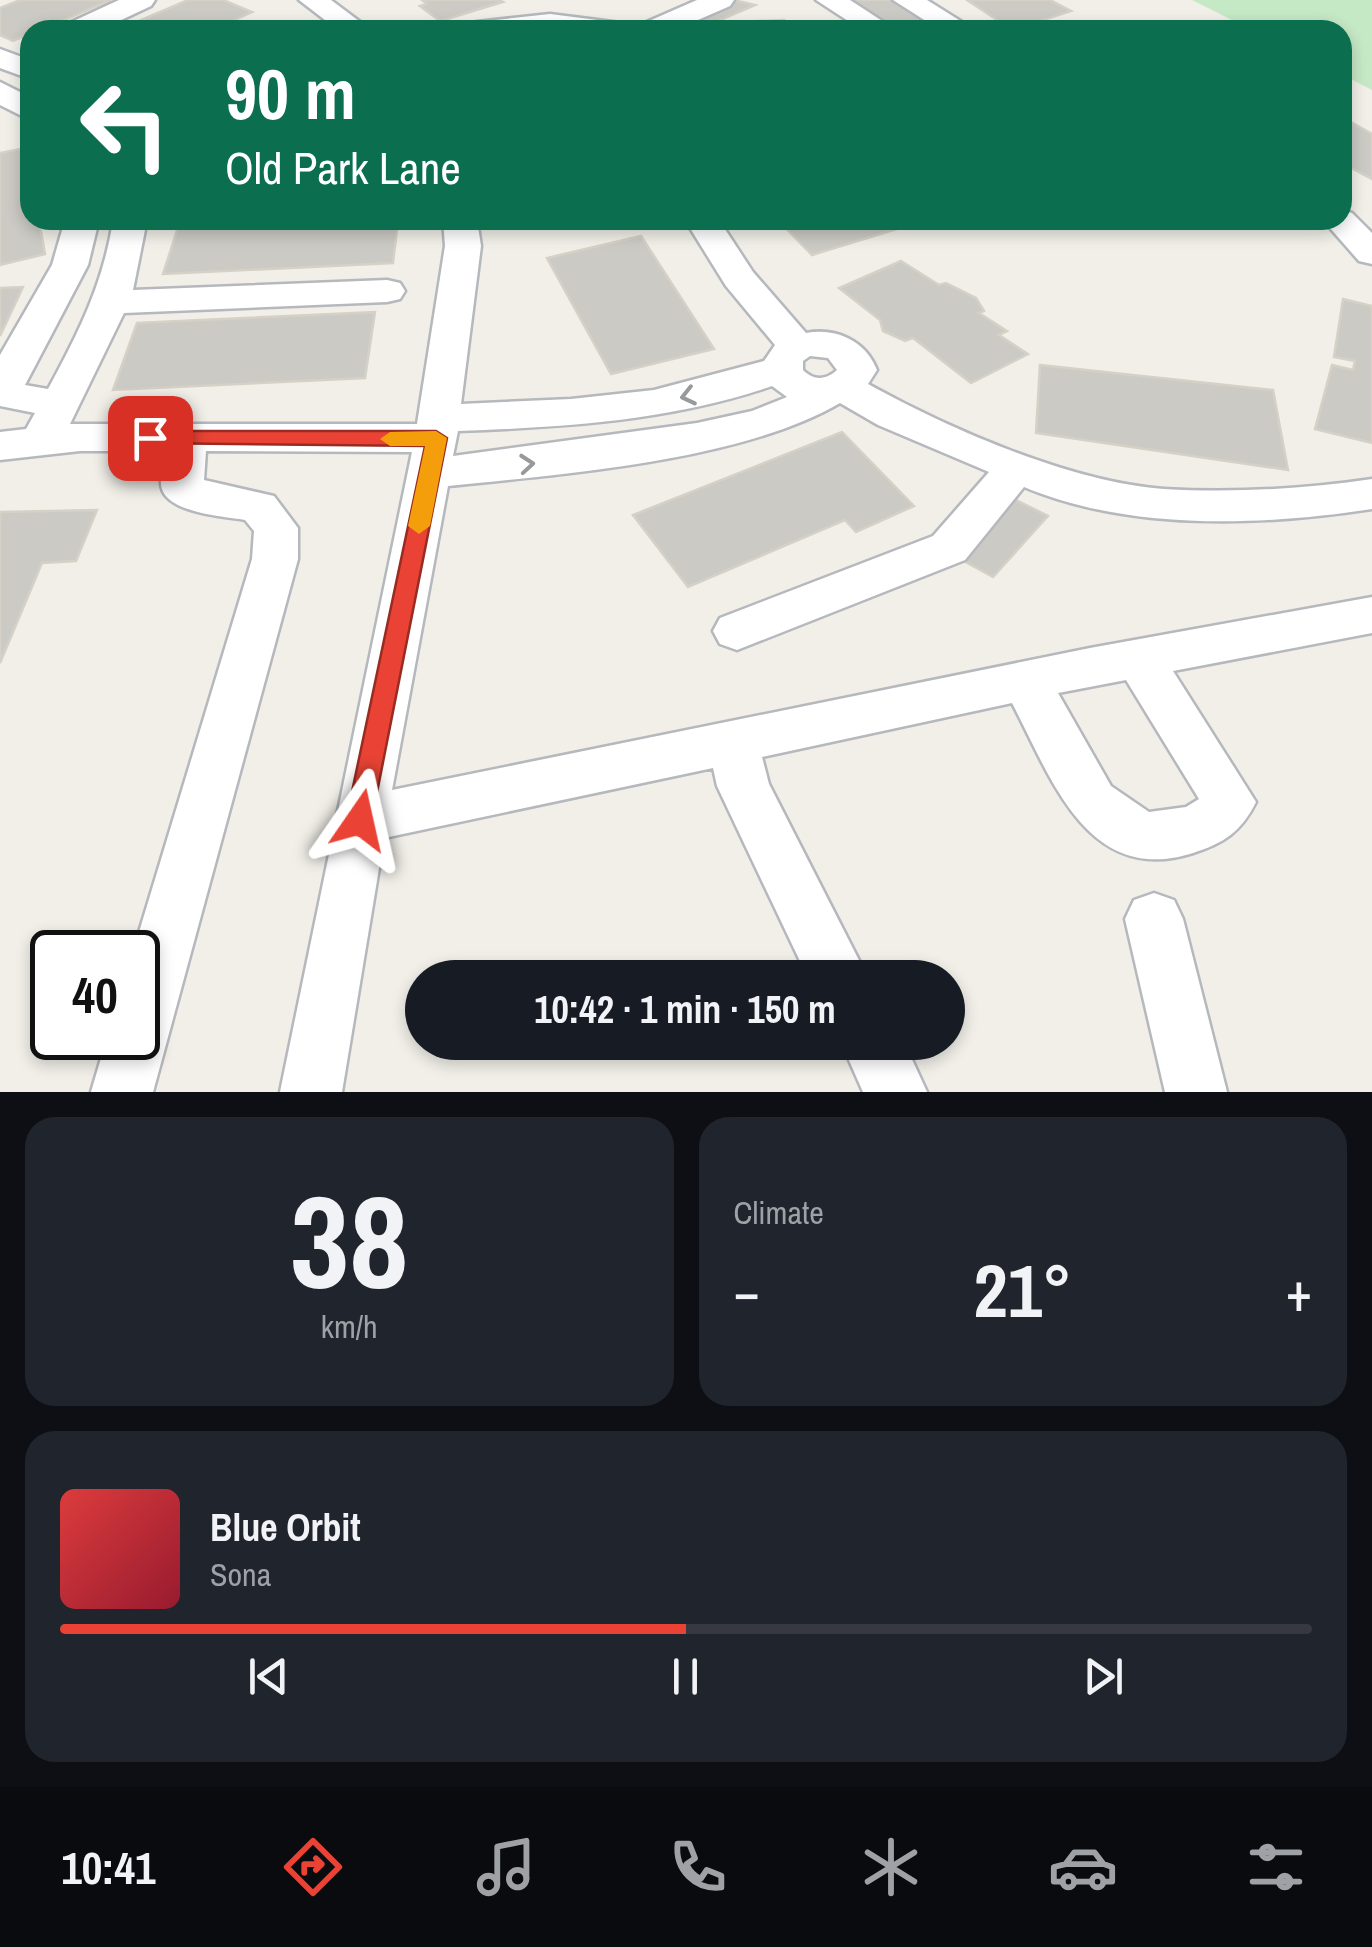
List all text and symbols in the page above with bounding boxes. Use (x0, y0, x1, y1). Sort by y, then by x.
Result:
text: 90 m (225, 47, 356, 141)
icon: left (60, 60, 190, 190)
text: Old Park Lane (225, 137, 461, 198)
one-way arrow (680, 384, 697, 405)
pin (108, 396, 193, 481)
icon: arrive (123, 411, 178, 466)
one-way arrow (519, 453, 535, 475)
position arrow (308, 768, 412, 872)
speed limit sign: 40 (30, 930, 160, 1060)
text: 10:42 · 1 min · 150 m (534, 984, 836, 1035)
text: 38 (290, 1152, 409, 1328)
text: Climate (734, 1191, 824, 1234)
text: 21° (974, 1239, 1072, 1340)
text: − (734, 1254, 760, 1328)
text: + (1286, 1254, 1312, 1328)
text: km/h (321, 1305, 378, 1348)
text: Blue Orbit (210, 1502, 361, 1553)
text: Sona (210, 1553, 271, 1596)
icon: previous (241, 1649, 296, 1704)
icon: pause (658, 1649, 713, 1704)
icon: next (1076, 1649, 1131, 1704)
icon: directions (278, 1832, 348, 1902)
icon: music (471, 1832, 541, 1902)
icon: phone (663, 1832, 733, 1902)
icon: climate (856, 1832, 926, 1902)
icon: car (1048, 1832, 1118, 1902)
icon: filters (1241, 1832, 1311, 1902)
text: 10:41 (61, 1837, 156, 1898)

